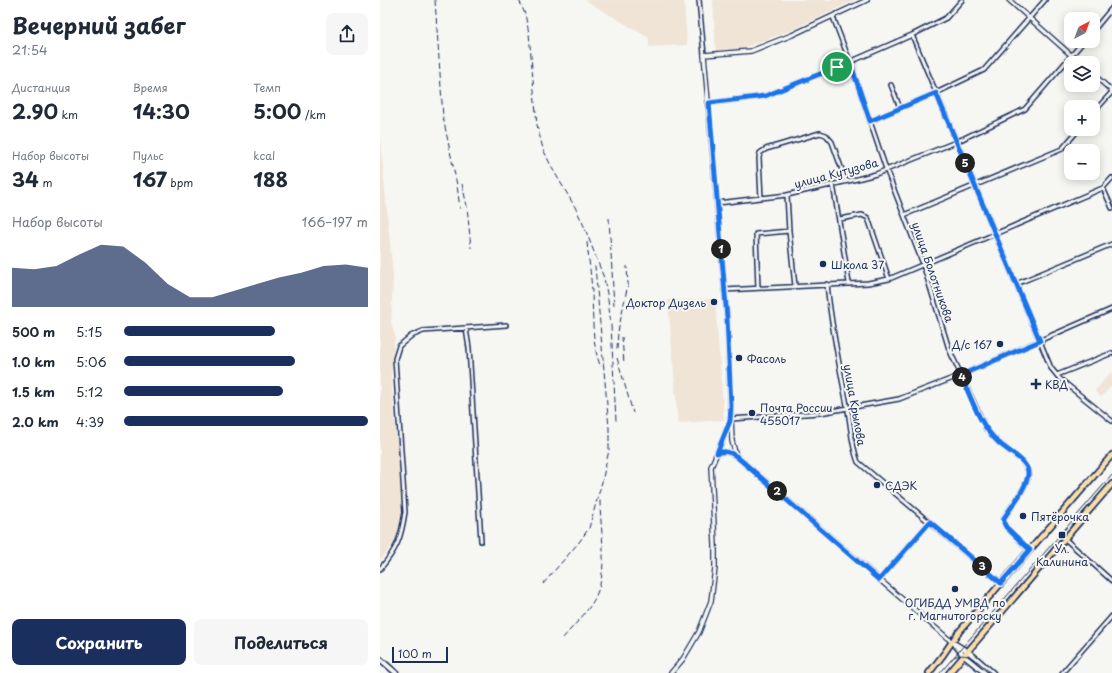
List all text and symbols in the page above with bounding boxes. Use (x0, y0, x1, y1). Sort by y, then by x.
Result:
text: Вечерний забег (12, 8, 186, 41)
north arrow (1064, 12, 1100, 48)
map controls (1064, 12, 1100, 180)
button: share (326, 13, 368, 55)
text: 21:54 (12, 40, 48, 59)
pin (820, 50, 854, 84)
icon: arrive (826, 56, 848, 78)
button: layers (1064, 56, 1100, 92)
text: Дистанция (12, 79, 70, 96)
text: Время (133, 79, 168, 96)
text: Темп (253, 79, 281, 96)
text: 2.90 (12, 96, 58, 126)
text: 14:30 (133, 96, 190, 126)
text: 5:00 (253, 96, 301, 126)
button: + (1064, 100, 1100, 136)
text: km (58, 106, 78, 123)
text: /km (301, 106, 326, 123)
button: − (1064, 144, 1100, 180)
text: Набор высоты (12, 147, 89, 164)
text: Пульс (133, 147, 164, 164)
text: kcal (253, 147, 275, 164)
pin: 5 (955, 153, 975, 173)
street label: улица Кутузова (792, 154, 880, 192)
text: 5 (961, 154, 969, 171)
text: 34 (12, 164, 39, 194)
text: 167 (133, 164, 167, 194)
text: 188 (253, 164, 288, 194)
text: m (39, 174, 52, 191)
text: bpm (167, 174, 193, 191)
text: Набор высоты (12, 212, 103, 231)
text: 166–197 m (302, 212, 368, 231)
street label: улица Болотникова (908, 219, 958, 325)
pin: 1 (711, 239, 731, 259)
text: 1 (718, 240, 724, 257)
place label: Школа 37 (831, 256, 884, 273)
marker: Школа 37 (818, 259, 828, 269)
place label: Доктор Дизель (625, 294, 706, 311)
marker: Доктор Дизель (709, 297, 719, 307)
text: 500 m (12, 322, 55, 341)
text: 5:15 (76, 322, 102, 341)
place label: Д/с 167 (951, 336, 992, 353)
marker: Д/с 167 (995, 339, 1005, 349)
place label: Фасоль (747, 350, 787, 367)
text: 1.0 km (12, 352, 55, 371)
text: 5:06 (76, 352, 107, 371)
marker: Фасоль (734, 353, 744, 363)
street label: улица Крылова (839, 363, 871, 447)
pin: 4 (952, 367, 972, 387)
text: 4 (958, 368, 966, 385)
place label: КВД (1045, 376, 1069, 393)
marker: КВД (1030, 378, 1042, 390)
text: 1.5 km (12, 382, 55, 401)
text: 5:12 (76, 382, 103, 401)
place label: Почта России 455017 (760, 399, 832, 429)
marker: Почта России 455017 (747, 408, 757, 418)
text: 2.0 km (12, 412, 59, 431)
text: 4:39 (76, 412, 104, 431)
place label: СДЭК (885, 477, 918, 494)
marker: СДЭК (872, 480, 882, 490)
pin: 2 (767, 481, 787, 501)
text: 2 (773, 482, 781, 499)
place label: Пятёрочка (1031, 508, 1089, 525)
marker: Пятёрочка (1018, 511, 1028, 521)
marker: Ул. Калинина (1057, 530, 1067, 540)
place label: Ул. Калинина (1036, 540, 1088, 570)
pin: 3 (972, 556, 992, 576)
text: 3 (978, 557, 986, 574)
marker: ОГИБДД УМВД по г. Магнитогорску (950, 584, 960, 594)
place label: ОГИБДД УМВД по г. Магнитогорску (905, 594, 1005, 624)
button: Сохранить (12, 619, 186, 665)
button: Поделиться (194, 619, 368, 665)
scale bar (392, 645, 448, 664)
text: 100 m (398, 645, 432, 662)

